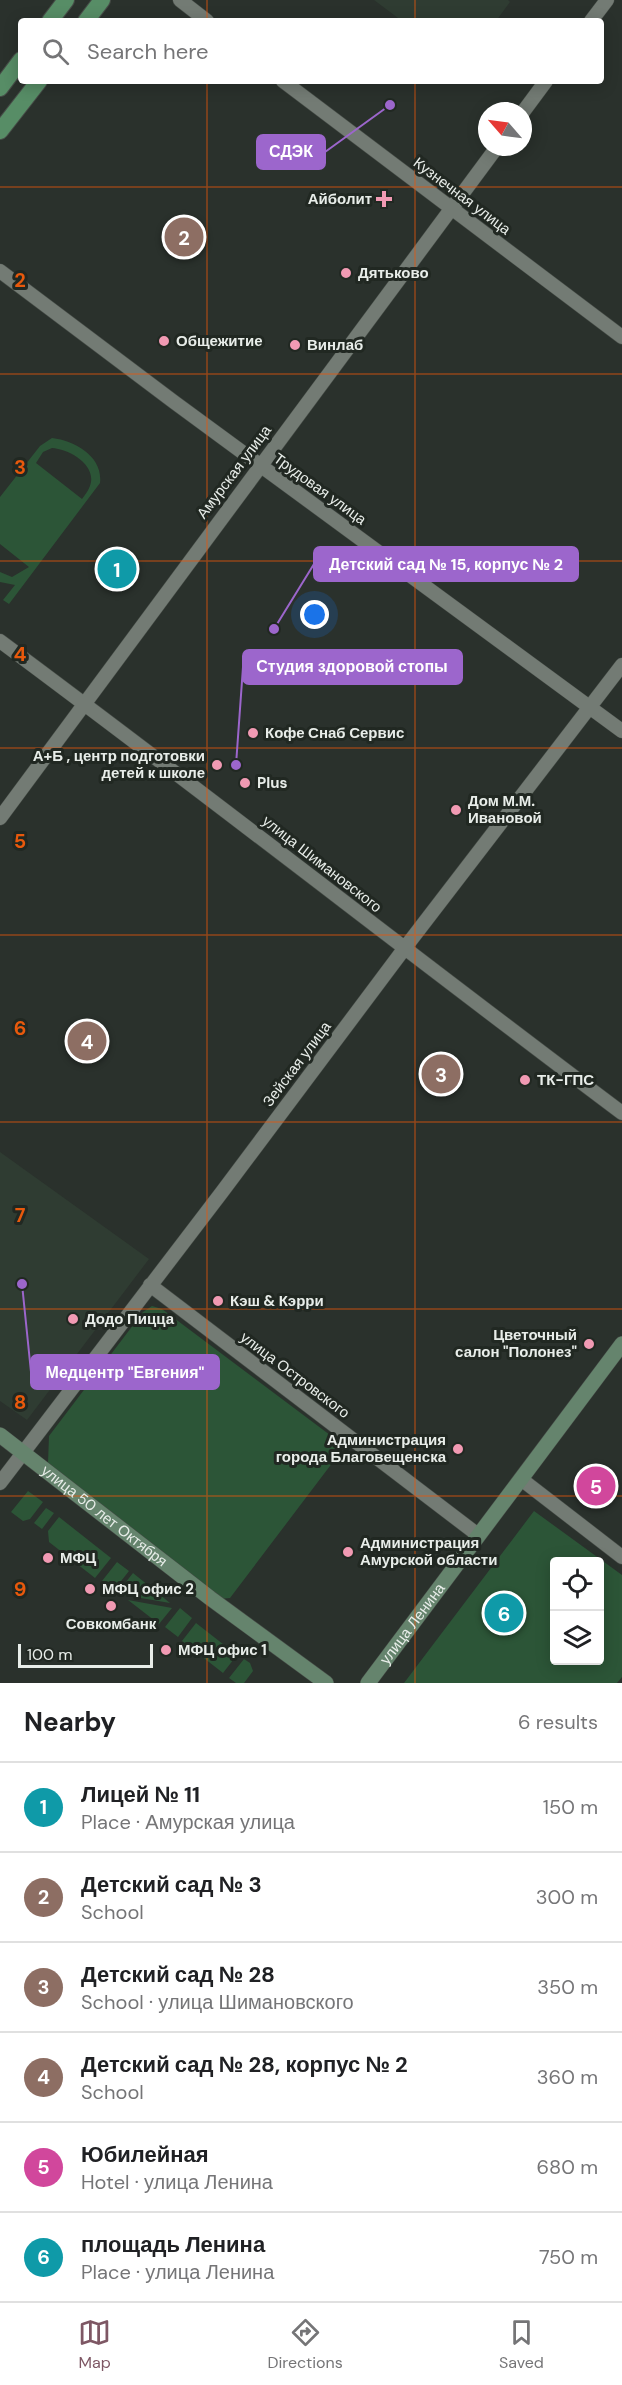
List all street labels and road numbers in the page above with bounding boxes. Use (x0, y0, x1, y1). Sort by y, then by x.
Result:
street label: Кузнечная улица (409, 153, 515, 240)
street label: Амурская улица (192, 421, 276, 523)
street label: Трудовая улица (270, 449, 371, 530)
street label: улица Шимановского (258, 811, 386, 917)
street label: Зейская улица (258, 1017, 336, 1111)
street label: улица Островского (236, 1327, 354, 1423)
street label: улица 50 лет Октября (37, 1461, 171, 1571)
street label: улица Ленина (375, 1579, 450, 1669)

